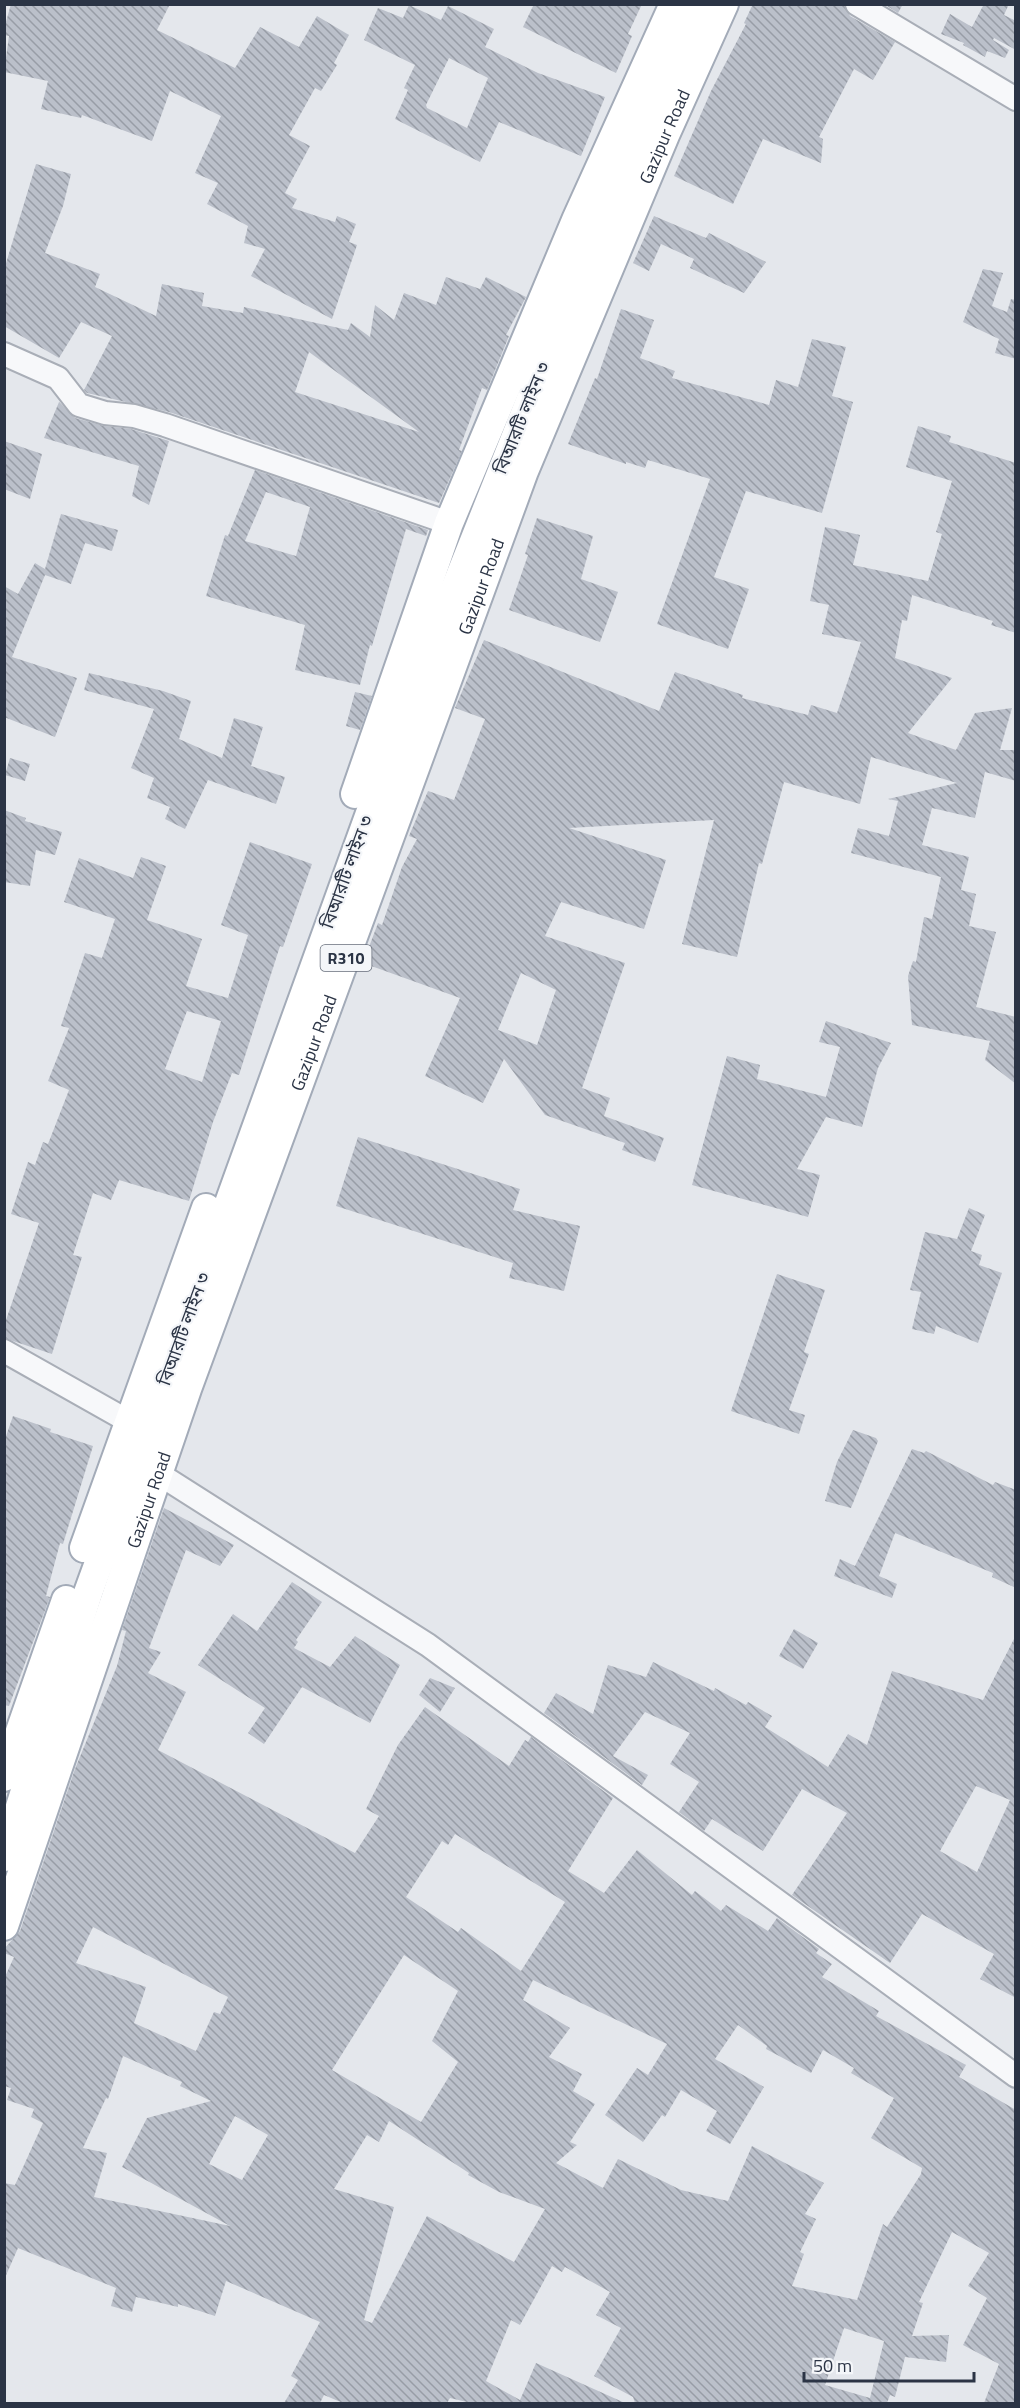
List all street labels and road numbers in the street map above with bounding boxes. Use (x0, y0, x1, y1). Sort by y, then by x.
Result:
street label: Gazipur Road (632, 85, 697, 188)
street label: বিআরটি লাইন ৩ (486, 357, 556, 479)
street label: Gazipur Road (451, 535, 511, 638)
street label: বিআরটি লাইন ৩ (313, 811, 380, 933)
road number: R310 (320, 945, 372, 971)
street label: Gazipur Road (284, 991, 344, 1095)
street label: বিআরটি লাইন ৩ (150, 1268, 217, 1390)
street label: Gazipur Road (120, 1448, 178, 1552)

